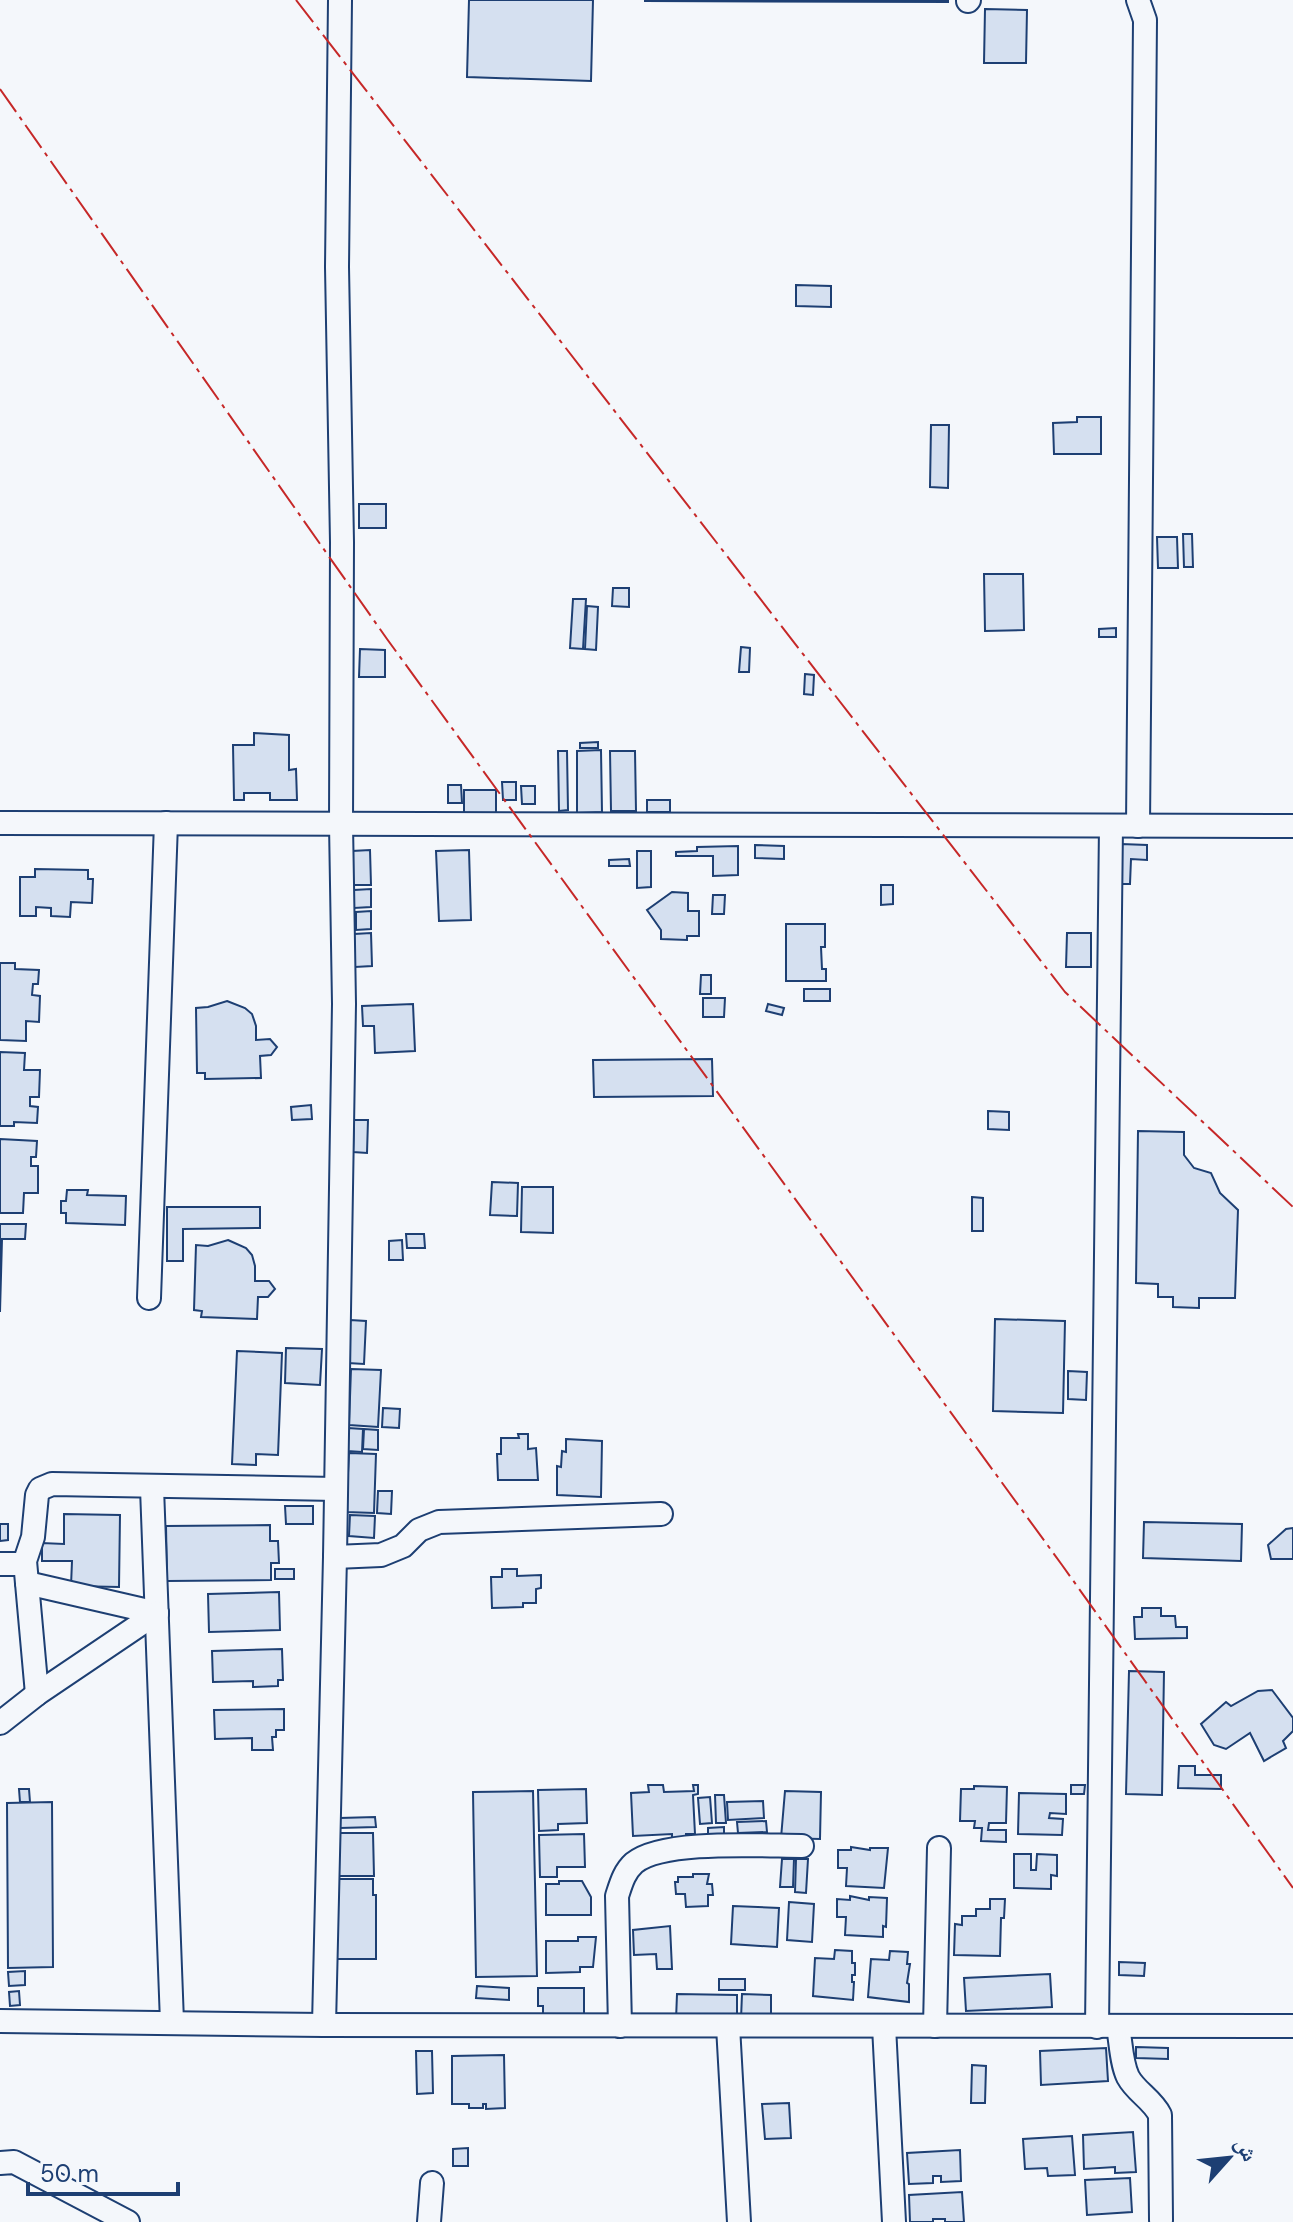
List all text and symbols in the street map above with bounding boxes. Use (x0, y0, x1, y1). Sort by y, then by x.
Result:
north arrow (1189, 2118, 1269, 2198)
text: ش (1228, 2132, 1265, 2166)
scale bar (28, 2146, 178, 2196)
text: 50 m (40, 2158, 99, 2189)

